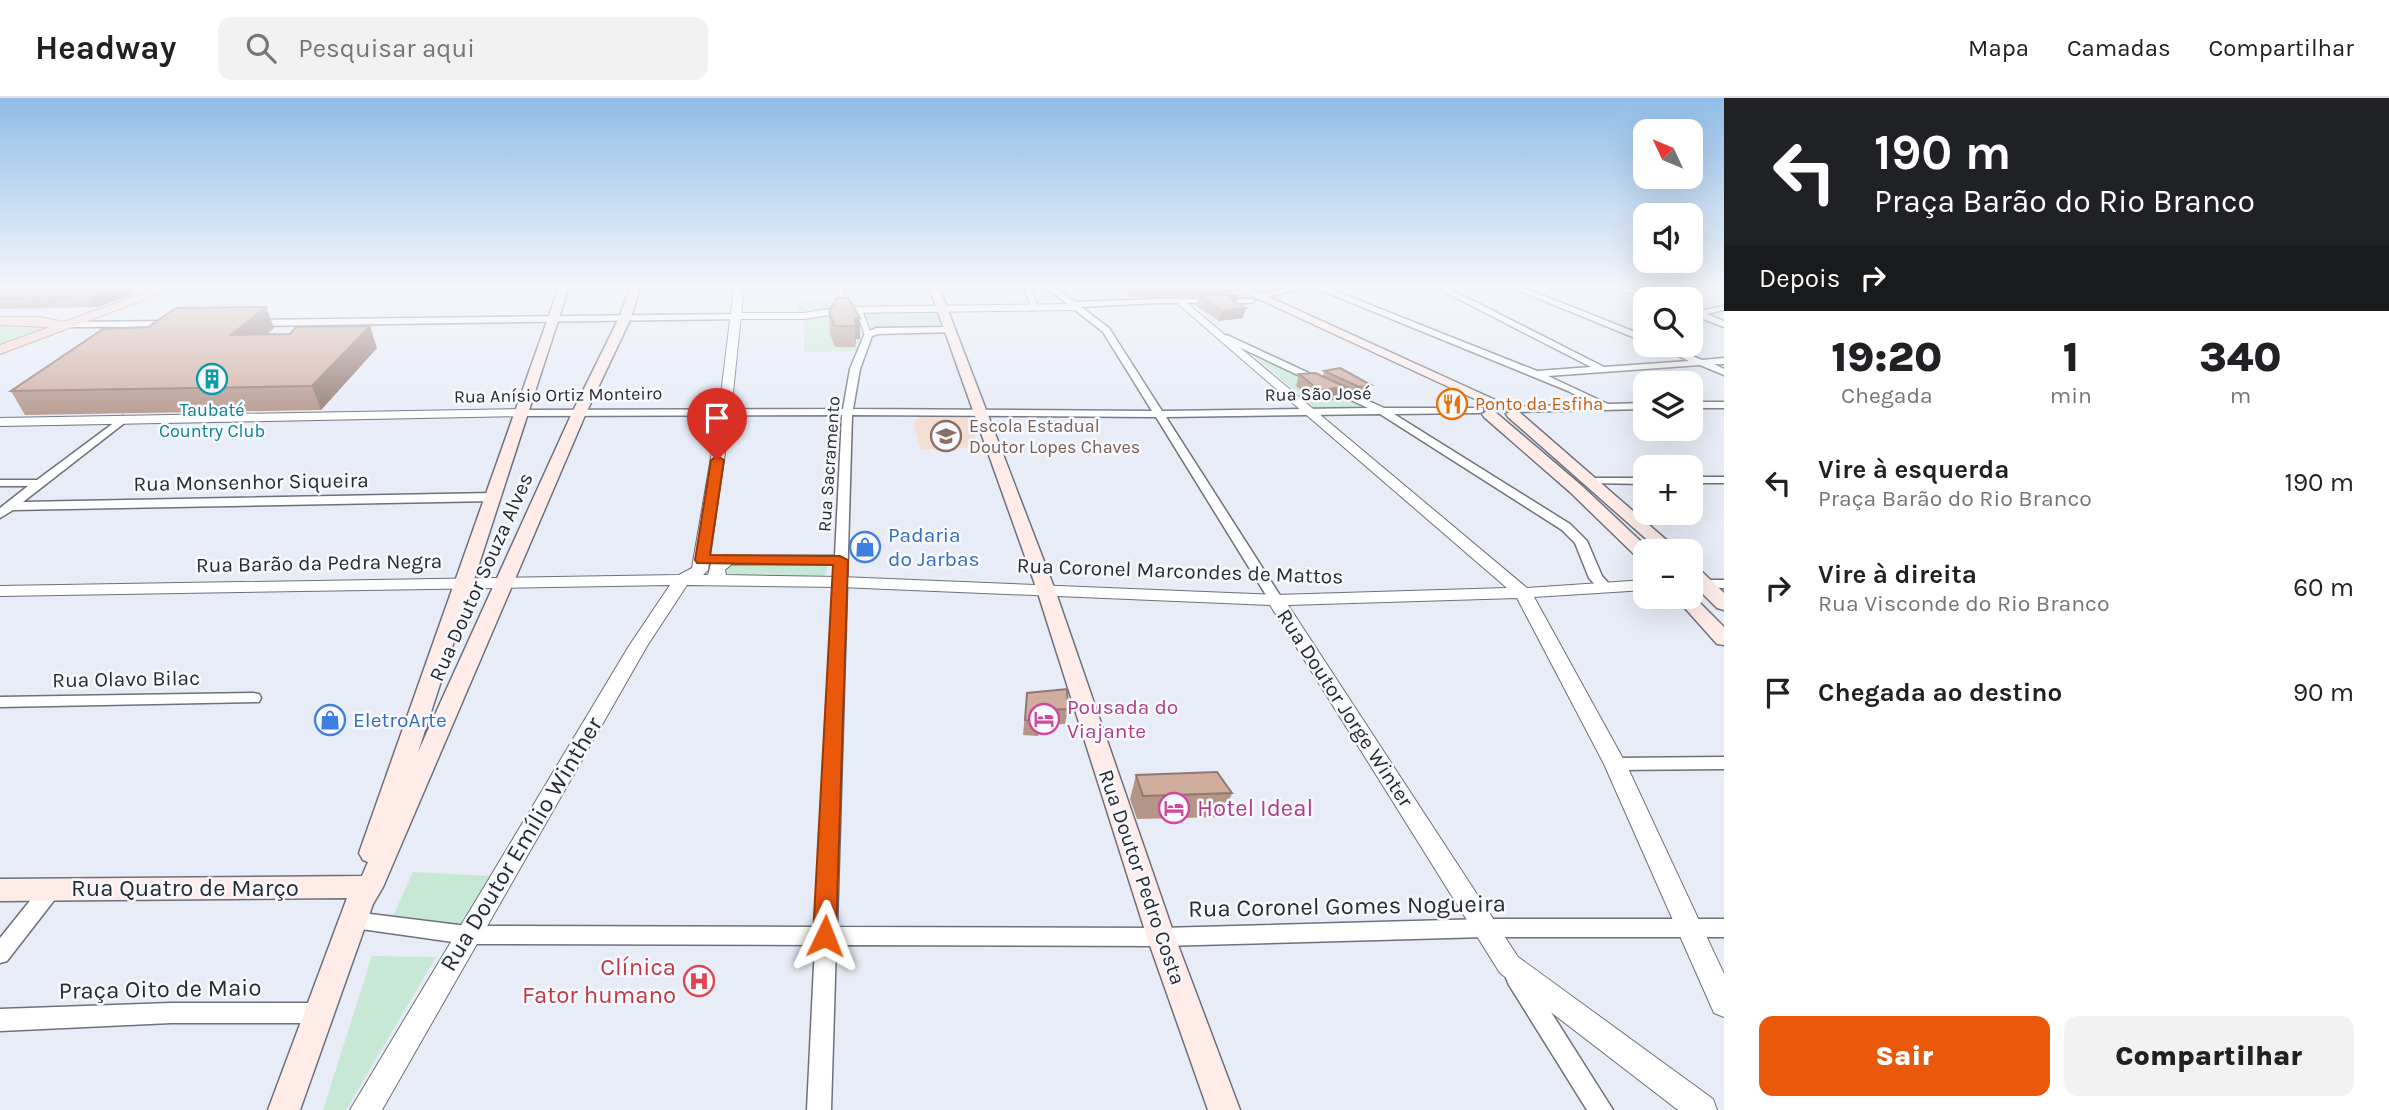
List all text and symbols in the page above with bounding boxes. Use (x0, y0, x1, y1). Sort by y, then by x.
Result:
search box (218, 17, 708, 80)
text: Headway (35, 29, 176, 67)
icon: search (242, 29, 280, 67)
text: Pesquisar aqui (298, 33, 475, 64)
text: Mapa (1968, 34, 2029, 62)
text: Camadas (2067, 34, 2171, 62)
text: Compartilhar (2209, 34, 2354, 62)
north arrow (1633, 119, 1703, 189)
map controls (1633, 119, 1703, 609)
text: 190 m (1874, 124, 2011, 181)
icon: left (1759, 126, 1850, 217)
text: Praça Barão do Rio Branco (1874, 183, 2255, 220)
button: sound (1633, 203, 1703, 273)
icon: right (1854, 259, 1892, 297)
text: Depois (1759, 263, 1840, 294)
button: search (1633, 287, 1703, 357)
text: 19:20 (1831, 332, 1942, 382)
text: 1 (2063, 332, 2079, 382)
text: 340 (2199, 332, 2282, 382)
building icon: Taubaté Country Club (195, 362, 229, 396)
button: layers (1633, 371, 1703, 441)
street label: Rua Anísio Ortiz Monteiro (454, 382, 662, 408)
street label: Rua São José (1264, 382, 1372, 406)
text: Chegada (1841, 382, 1933, 409)
text: min (2050, 382, 2092, 409)
text: m (2230, 382, 2251, 409)
restaurant icon: Ponto da Esfiha (1435, 387, 1469, 421)
pin (687, 388, 747, 460)
place label: Ponto da Esfiha (1475, 393, 1603, 415)
street label: Rua Sacramento (813, 395, 845, 533)
place label: Taubaté Country Club (159, 399, 265, 442)
icon: arrive (698, 399, 736, 437)
place label: Escola Estadual Doutor Lopes Chaves (969, 415, 1140, 458)
school or university icon: Escola Estadual Doutor Lopes Chaves (929, 419, 963, 453)
text: Vire à esquerda (1818, 454, 2009, 485)
button: + (1633, 455, 1703, 525)
icon: left (1759, 464, 1797, 502)
text: 190 m (2284, 467, 2354, 498)
street label: Rua Monsenhor Siqueira (133, 468, 369, 496)
street label: Rua Doutor Souza Alves (424, 469, 538, 685)
text: Praça Barão do Rio Branco (1818, 485, 2092, 512)
place label: Padaria do Jarbas (888, 523, 980, 571)
shop icon: Padaria do Jarbas (848, 530, 882, 564)
button: − (1633, 539, 1703, 609)
street label: Rua Barão da Pedra Negra (196, 549, 442, 577)
street label: Rua Coronel Marcondes de Mattos (1016, 553, 1344, 589)
text: Vire à direita (1818, 559, 1977, 590)
icon: right (1759, 569, 1797, 607)
text: 60 m (2293, 572, 2354, 603)
text: Rua Visconde do Rio Branco (1818, 590, 2109, 617)
street label: Rua Doutor Jorge Winter (1272, 605, 1418, 812)
street label: Rua Olavo Bilac (52, 666, 200, 692)
icon: arrive (1759, 674, 1797, 712)
text: Chegada ao destino (1818, 677, 2062, 708)
text: 90 m (2293, 677, 2354, 708)
place label: Pousada do Viajante (1067, 695, 1178, 743)
hotel icon: Pousada do Viajante (1027, 702, 1061, 736)
shop icon: EletroArte (313, 703, 347, 737)
place label: EletroArte (353, 708, 447, 732)
street label: Rua Doutor Emílio Winther (434, 712, 608, 976)
street label: Rua Doutor Pedro Costa (1094, 766, 1190, 988)
hotel icon: Hotel Ideal (1157, 791, 1191, 825)
place label: Hotel Ideal (1197, 794, 1313, 822)
street label: Rua Quatro de Março (71, 874, 299, 902)
street label: Rua Coronel Gomes Nogueira (1188, 889, 1506, 923)
position arrow (788, 899, 862, 973)
place label: Clínica Fator humano (522, 953, 676, 1009)
hospital icon: Clínica Fator humano (682, 964, 716, 998)
street label: Praça Oito de Maio (58, 973, 262, 1005)
button: Sair (1759, 1016, 2050, 1096)
button: Compartilhar (2064, 1016, 2354, 1096)

